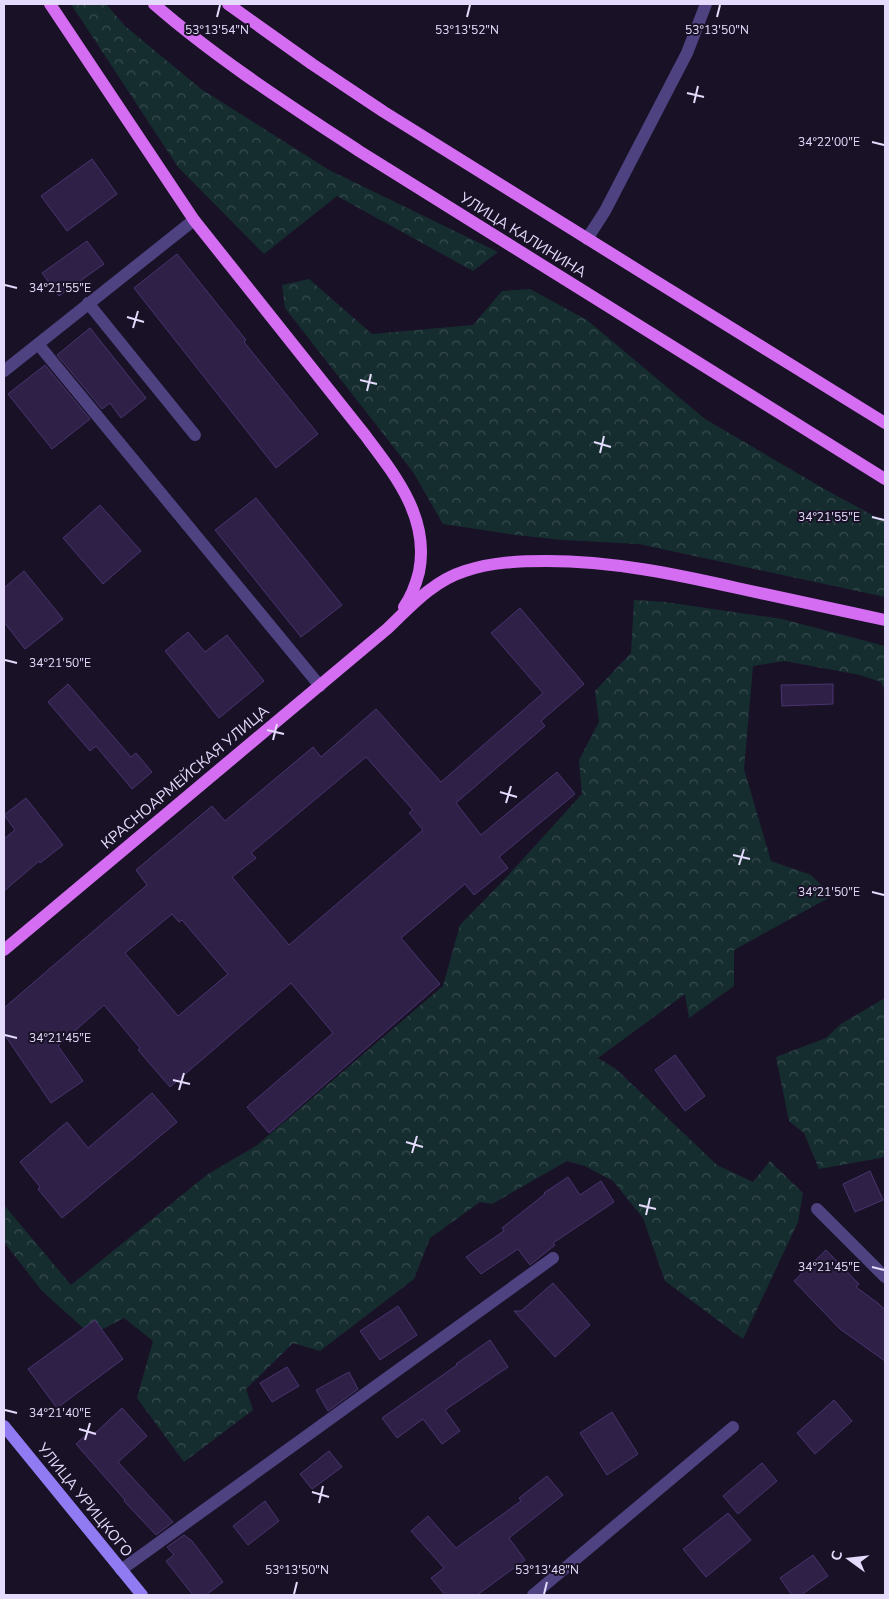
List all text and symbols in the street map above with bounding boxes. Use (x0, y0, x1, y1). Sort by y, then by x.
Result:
text: 53°13'54"N (185, 22, 249, 38)
text: 53°13'52"N (435, 22, 499, 38)
text: 53°13'50"N (685, 22, 749, 38)
text: 34°22'00"E (798, 134, 860, 150)
street label: УЛИЦА КАЛИНИНА (455, 187, 590, 282)
text: 34°21'55"E (29, 280, 91, 296)
text: 34°21'55"E (798, 509, 860, 525)
text: 34°21'50"E (29, 655, 91, 671)
street label: КРАСНОАРМЕЙСКАЯ УЛИЦА (97, 701, 273, 853)
text: 34°21'50"E (798, 884, 860, 900)
text: 34°21'45"E (29, 1030, 91, 1046)
text: 34°21'45"E (798, 1259, 860, 1275)
text: 34°21'40"E (29, 1405, 91, 1421)
street label: УЛИЦА УРИЦКОГО (32, 1438, 137, 1561)
north arrow (824, 1534, 874, 1584)
text: С (827, 1548, 847, 1563)
text: 53°13'50"N (265, 1562, 329, 1578)
text: 53°13'48"N (515, 1562, 579, 1578)

